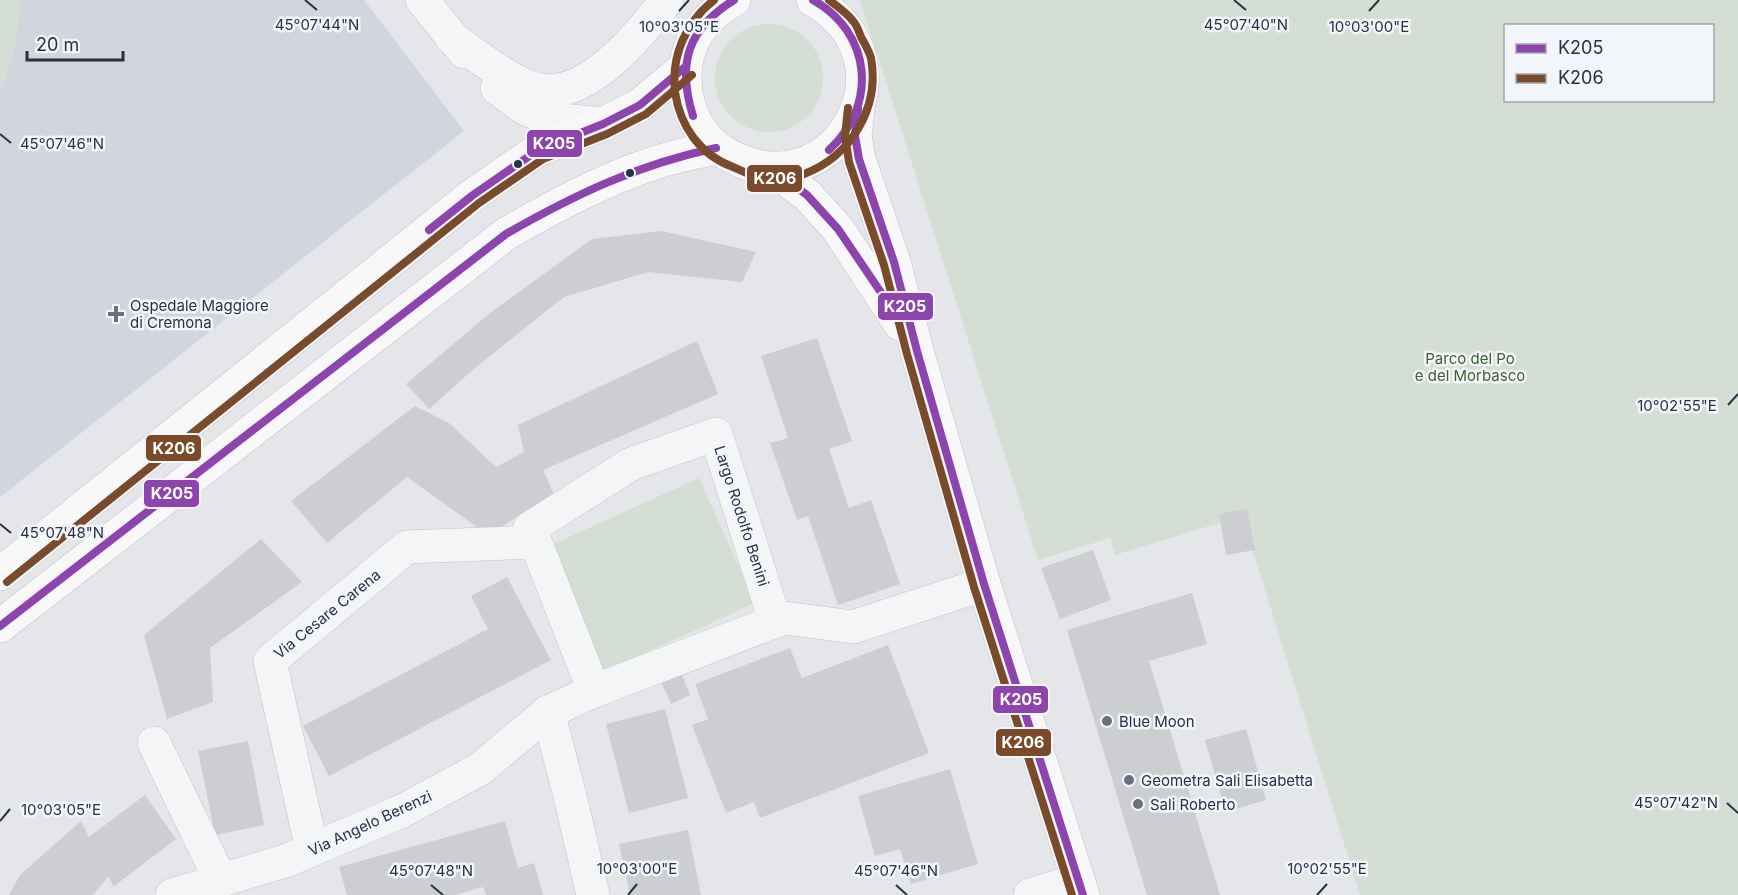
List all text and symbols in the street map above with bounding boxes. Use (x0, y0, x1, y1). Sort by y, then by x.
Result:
text: 45°07'44"N (275, 15, 359, 34)
text: 45°07'40"N (1204, 15, 1288, 34)
text: 10°03'05"E (639, 17, 719, 36)
text: 10°03'00"E (1329, 17, 1409, 36)
scale bar (27, 24, 123, 62)
legend (1504, 24, 1714, 102)
text: 20 m (36, 34, 79, 55)
text: K205 (1558, 37, 1603, 58)
text: K206 (1558, 67, 1604, 88)
line badge: K205 (526, 129, 583, 158)
text: K205 (533, 133, 575, 153)
text: 45°07'46"N (20, 134, 104, 153)
unlabelled marker (512, 158, 524, 170)
line badge: K206 (746, 164, 803, 193)
unlabelled marker (624, 167, 636, 179)
text: K206 (754, 168, 796, 188)
line badge: K205 (877, 292, 934, 321)
place label: Ospedale Maggiore di Cremona (130, 296, 269, 332)
text: K205 (884, 296, 926, 316)
marker: Ospedale Maggiore di Cremona (107, 305, 125, 323)
park label: Parco del Po e del Morbasco (1415, 349, 1525, 385)
text: 10°02'55"E (1637, 396, 1717, 415)
line badge: K206 (145, 434, 202, 462)
text: K206 (153, 438, 195, 458)
street label: Largo Rodolfo Benini (710, 443, 774, 589)
line badge: K205 (143, 479, 200, 508)
text: K205 (151, 483, 193, 503)
text: 45°07'48"N (20, 523, 104, 542)
street label: Via Cesare Carena (270, 565, 384, 663)
line badge: K205 (992, 685, 1049, 714)
text: K205 (1000, 689, 1042, 709)
place label: Blue Moon (1119, 712, 1195, 731)
marker: Blue Moon (1100, 714, 1114, 728)
line badge: K206 (995, 728, 1052, 757)
text: K206 (1002, 732, 1044, 752)
place label: Geometra Sali Elisabetta (1141, 771, 1313, 790)
marker: Geometra Sali Elisabetta (1122, 773, 1136, 787)
street label: Via Angelo Berenzi (305, 786, 435, 860)
text: 45°07'42"N (1634, 793, 1718, 812)
place label: Sali Roberto (1150, 795, 1236, 814)
marker: Sali Roberto (1131, 797, 1145, 811)
text: 10°03'05"E (21, 800, 101, 819)
text: 10°03'00"E (597, 859, 677, 878)
text: 10°02'55"E (1287, 859, 1367, 878)
text: 45°07'48"N (389, 861, 473, 880)
text: 45°07'46"N (854, 861, 938, 880)

